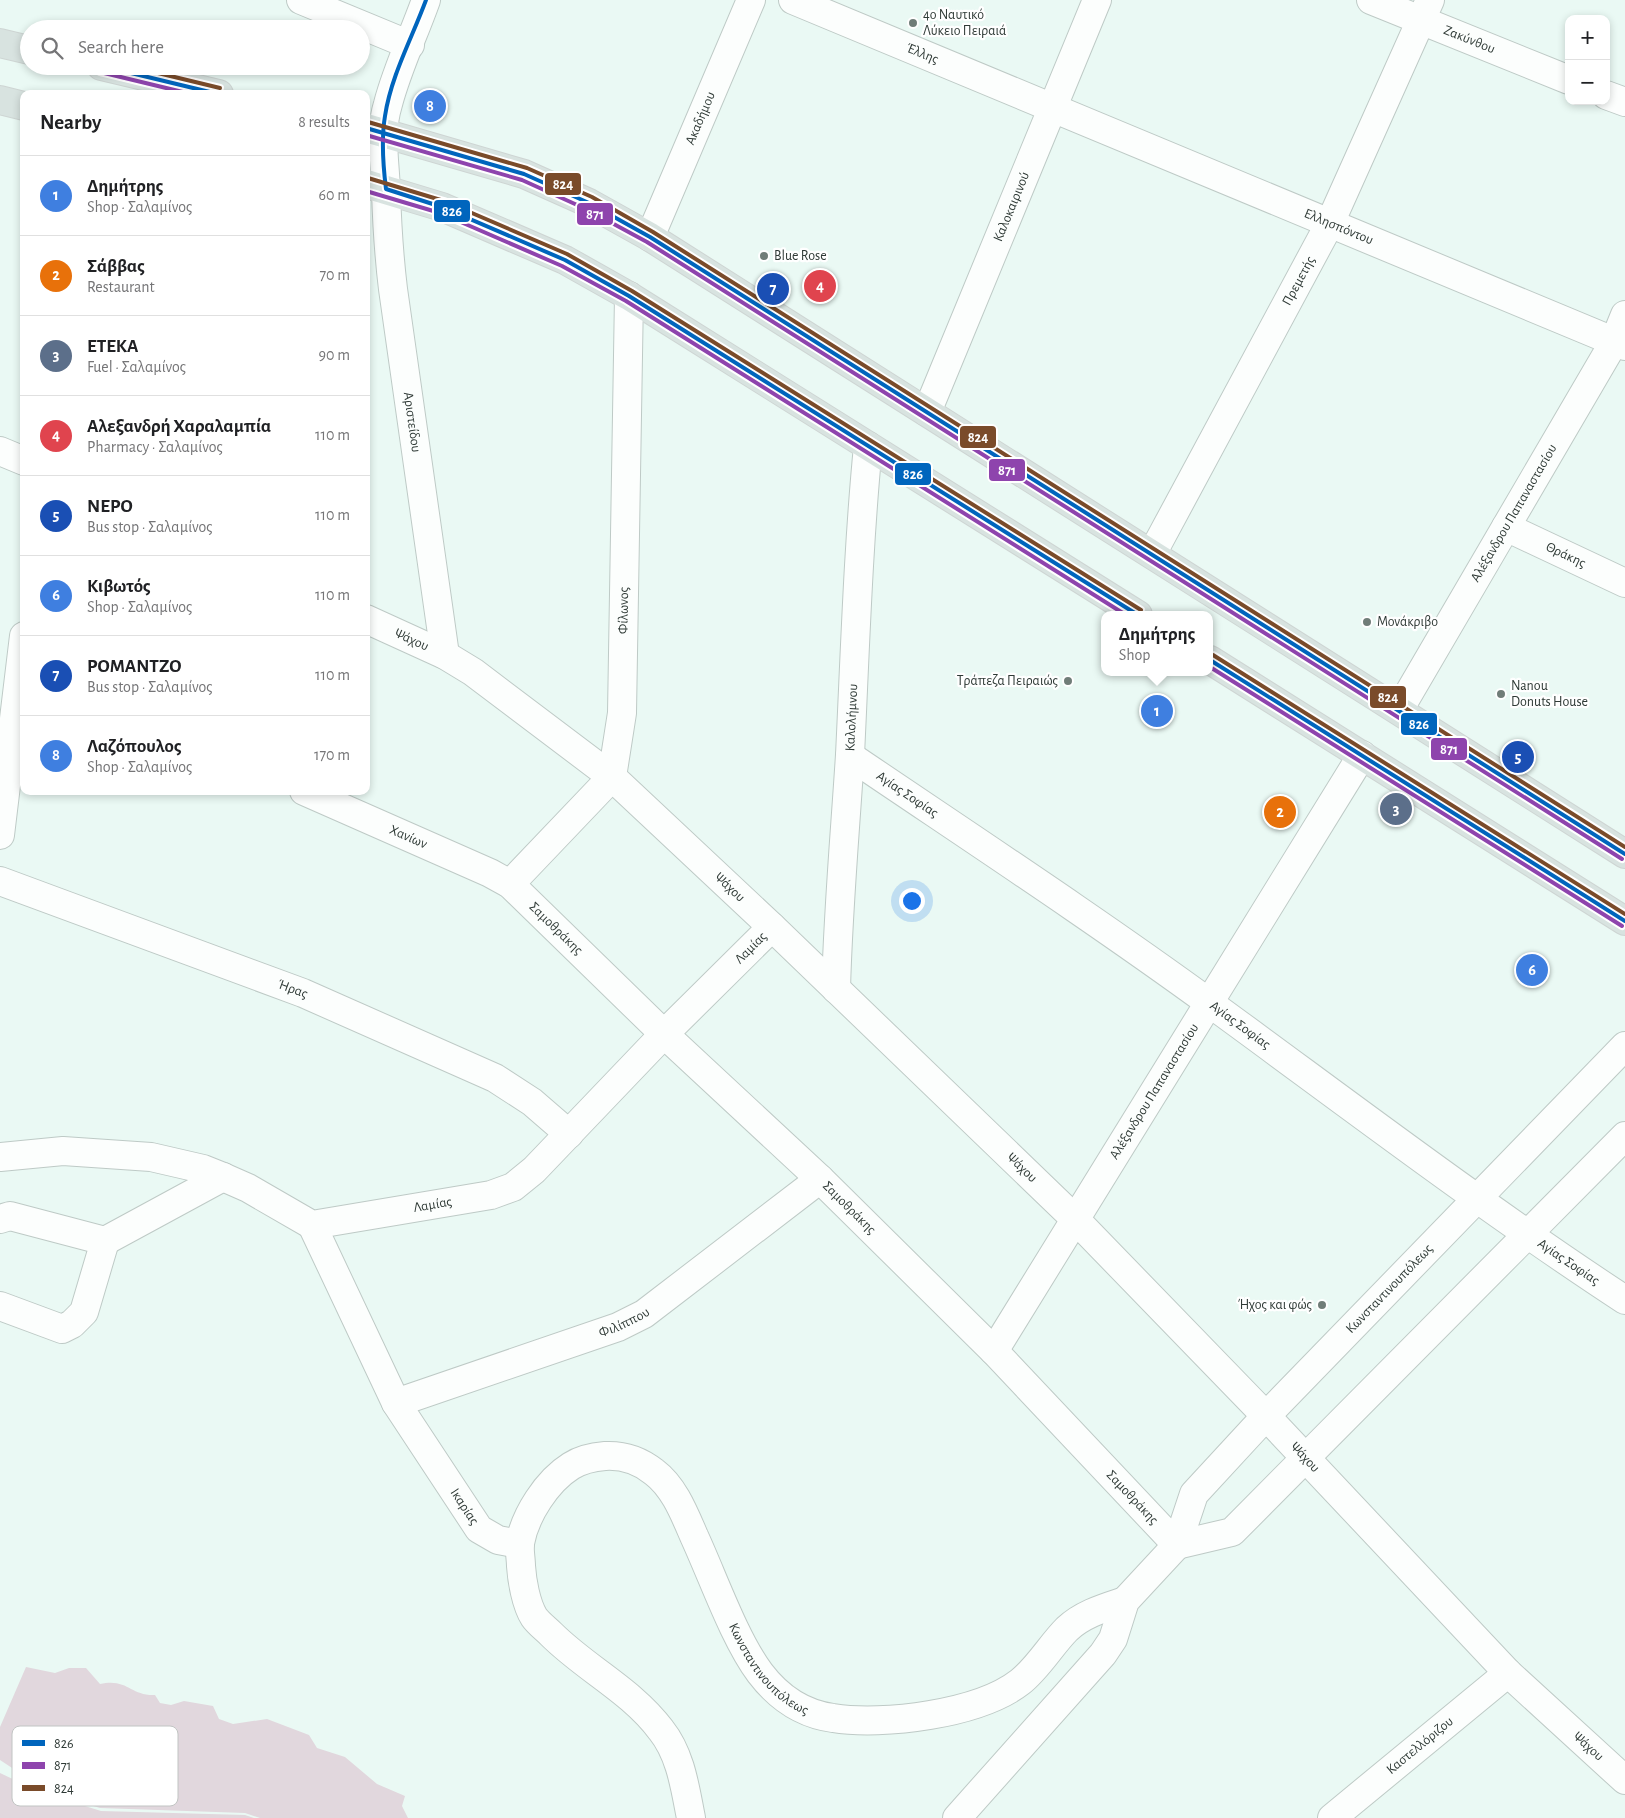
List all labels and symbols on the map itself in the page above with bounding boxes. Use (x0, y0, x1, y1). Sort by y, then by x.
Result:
place label: 4ο Ναυτικό Λύκειο Πειραιά (923, 8, 1006, 38)
marker: 4ο Ναυτικό Λύκειο Πειραιά (907, 17, 919, 29)
street label: Ζακύνθου (1442, 23, 1497, 56)
street label: Έλλης (904, 41, 941, 67)
pin: 8 (414, 87, 446, 125)
street label: Ακαδήμου (683, 90, 718, 147)
street label: Καλοκαιρινού (991, 170, 1032, 244)
line badge: 824 (544, 172, 582, 196)
text: 824 (553, 178, 573, 192)
line badge: 826 (433, 199, 471, 223)
line badge: 871 (576, 202, 614, 226)
text: 826 (442, 205, 462, 219)
street label: Ελλησπόντου (1302, 206, 1375, 247)
text: 871 (586, 208, 604, 222)
place label: Blue Rose (774, 249, 827, 263)
marker: Blue Rose (758, 250, 770, 262)
street label: Πρεμετής (1280, 254, 1318, 308)
pin: 4 (804, 267, 836, 305)
pin: 7 (757, 270, 789, 308)
street label: Αριστείδου (401, 391, 423, 453)
line badge: 824 (959, 425, 997, 449)
text: 824 (968, 431, 988, 445)
street label: Αλέξανδρου Παπαναστασίου (1468, 442, 1560, 584)
line badge: 871 (988, 458, 1026, 482)
line badge: 826 (894, 462, 932, 486)
text: 871 (998, 464, 1016, 478)
text: 826 (903, 468, 923, 482)
street label: Θράκης (1544, 540, 1588, 571)
street label: Φίλωνος (616, 586, 631, 634)
place label: Μονάκριβο (1377, 615, 1438, 629)
marker: Μονάκριβο (1361, 616, 1373, 628)
street label: Ψάχου (392, 626, 431, 654)
place label: Τράπεζα Πειραιώς (957, 674, 1059, 688)
marker: Τράπεζα Πειραιώς (1062, 675, 1074, 687)
place label: Nanou Donuts House (1511, 679, 1588, 709)
street label: Καλολήμνου (843, 683, 860, 752)
line badge: 824 (1369, 685, 1407, 709)
marker: Nanou Donuts House (1495, 688, 1507, 700)
text: 824 (1378, 691, 1398, 705)
pin: 1 (1141, 692, 1173, 730)
line badge: 826 (1400, 712, 1438, 736)
text: 826 (1409, 718, 1429, 732)
line badge: 871 (1430, 737, 1468, 761)
pin: 5 (1502, 738, 1534, 776)
text: 871 (1440, 743, 1458, 757)
street label: Αγίας Σοφίας (874, 769, 941, 821)
pin: 3 (1380, 790, 1412, 828)
pin: 2 (1264, 793, 1296, 831)
street label: Χανίων (387, 823, 429, 851)
street label: Ψάχου (712, 870, 748, 905)
your location (899, 888, 925, 914)
street label: Σαμοθράκης (526, 900, 586, 958)
street label: Λαμίας (732, 929, 770, 967)
pin: 6 (1516, 951, 1548, 989)
street label: Ήρας (276, 977, 310, 1001)
street label: Αγίας Σοφίας (1207, 999, 1273, 1052)
street label: Αλέξανδρου Παπαναστασίου (1107, 1021, 1201, 1162)
street label: Ψάχου (1004, 1150, 1040, 1185)
street label: Σαμοθράκης (820, 1179, 879, 1237)
street label: Λαμίας (412, 1195, 454, 1215)
street label: Αγίας Σοφίας (1535, 1236, 1602, 1288)
street label: Κωνσταντινουπόλεως (1343, 1241, 1436, 1336)
place label: Ήχος και φώς (1238, 1298, 1313, 1312)
marker: Ήχος και φώς (1316, 1299, 1328, 1311)
street label: Φιλίππου (597, 1305, 653, 1340)
street label: Ψάχου (1287, 1439, 1322, 1475)
street label: Σαμοθράκης (1103, 1468, 1161, 1528)
street label: Ικαρίας (447, 1486, 482, 1528)
street label: Κωνσταντινουπόλεως (726, 1621, 811, 1718)
street label: Καστελλόριζου (1384, 1714, 1456, 1777)
legend (12, 1726, 178, 1806)
street label: Ψάχου (1570, 1729, 1606, 1764)
text: 826 (54, 1737, 74, 1751)
text: 871 (54, 1759, 71, 1773)
text: 824 (54, 1782, 74, 1796)

